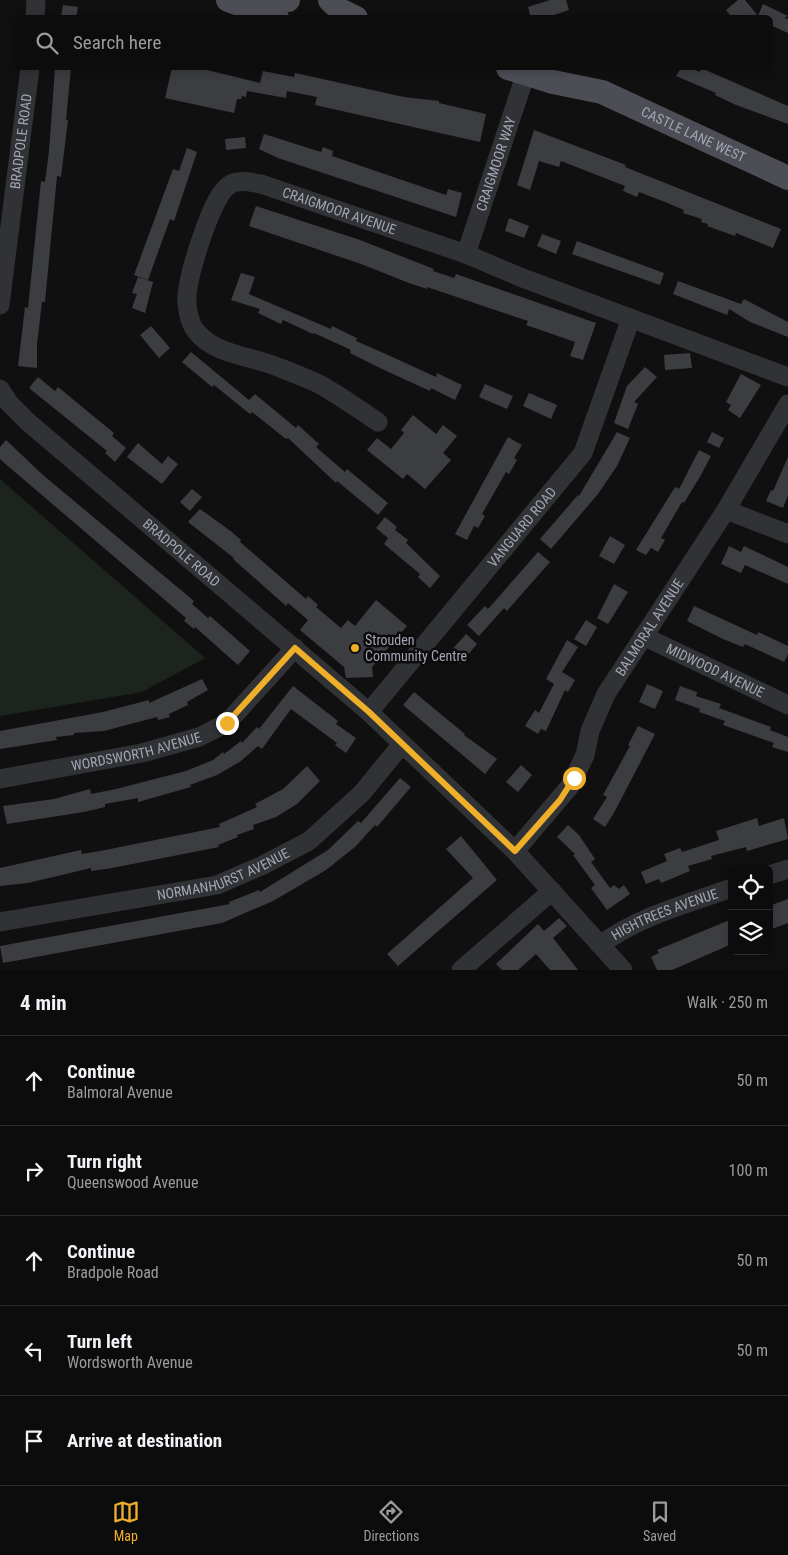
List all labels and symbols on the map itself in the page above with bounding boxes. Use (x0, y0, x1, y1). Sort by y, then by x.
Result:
street label: BRADPOLE ROAD (7, 93, 35, 190)
street label: CASTLE LANE WEST (639, 103, 748, 165)
street label: CRAIGMOOR WAY (473, 114, 519, 213)
street label: CRAIGMOOR AVENUE (280, 184, 398, 238)
street label: VANGUARD ROAD (484, 484, 559, 570)
street label: BRADPOLE ROAD (140, 515, 223, 590)
street label: BALMORAL AVENUE (612, 576, 687, 679)
place label: Strouden Community Centre (365, 632, 468, 664)
street label: MIDWOOD AVENUE (664, 640, 767, 701)
marker: Strouden Community Centre (349, 642, 361, 654)
route end (216, 712, 239, 735)
street label: WORDSWORTH AVENUE (70, 729, 203, 774)
route start (563, 767, 586, 790)
street label: NORMANHURST AVENUE (156, 845, 292, 903)
street label: HIGHTREES AVENUE (608, 885, 720, 943)

